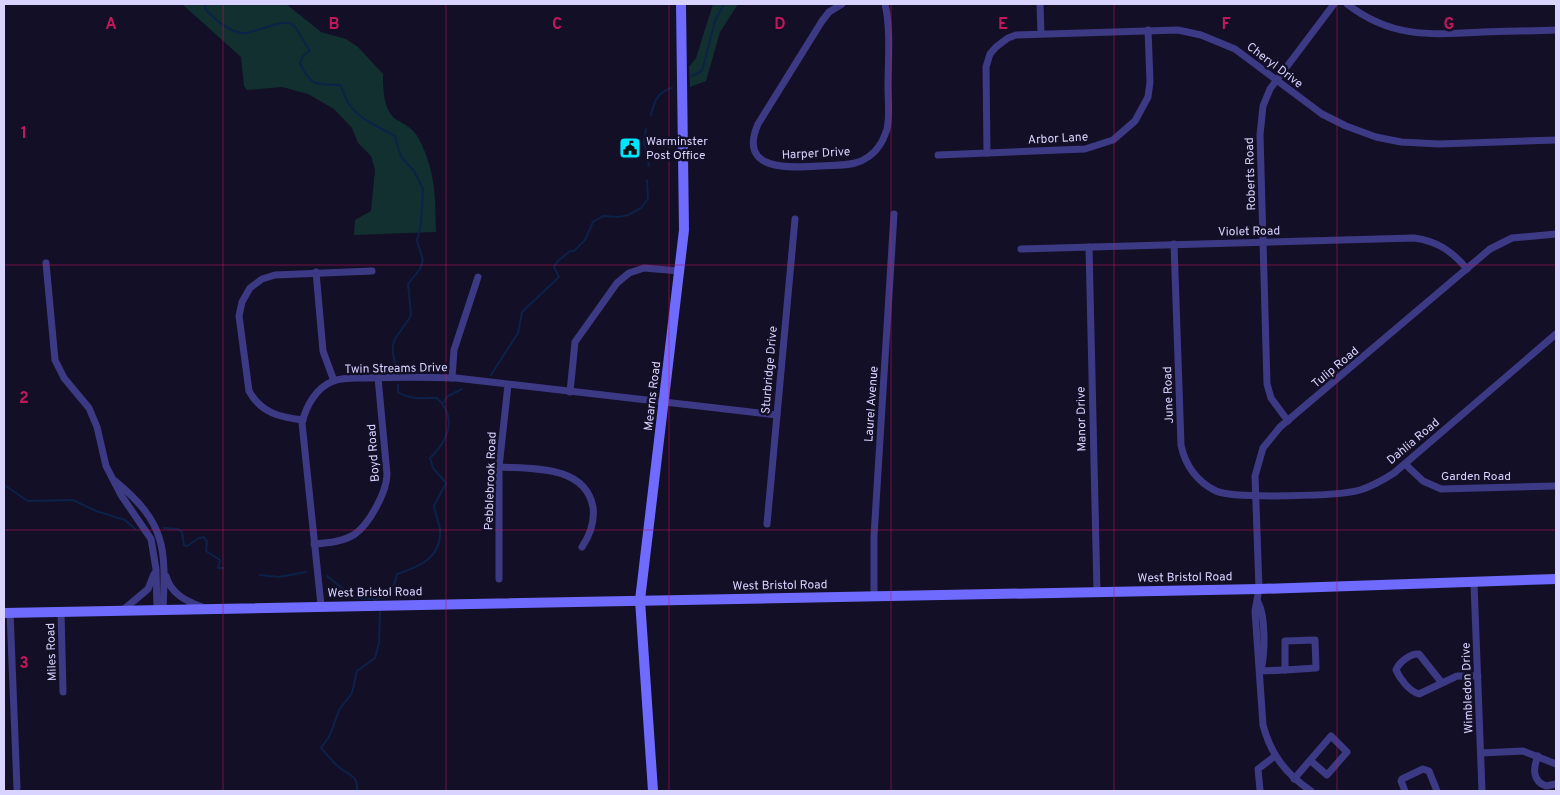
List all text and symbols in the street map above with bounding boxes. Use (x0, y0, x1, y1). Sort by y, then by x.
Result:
text: A (105, 15, 117, 35)
text: B (328, 15, 340, 35)
text: C (552, 15, 562, 35)
text: D (774, 15, 786, 35)
text: E (998, 15, 1008, 35)
text: F (1221, 15, 1231, 35)
text: G (1444, 15, 1454, 35)
street label: Cheryl Drive (1243, 39, 1306, 92)
text: 1 (21, 124, 27, 144)
street label: Arbor Lane (1027, 129, 1089, 149)
place label: Warminster Post Office (646, 134, 708, 164)
public building icon: Warminster Post Office (618, 136, 642, 160)
street label: Roberts Road (1242, 137, 1260, 211)
street label: Harper Drive (781, 144, 851, 164)
street label: Violet Road (1218, 223, 1280, 241)
street label: Sturbridge Drive (758, 325, 782, 415)
street label: Tulip Road (1309, 343, 1363, 392)
street label: Twin Streams Drive (344, 360, 448, 378)
street label: Mearns Road (641, 360, 665, 432)
street label: Laurel Avenue (861, 365, 883, 443)
street label: June Road (1160, 366, 1178, 424)
street label: Manor Drive (1073, 386, 1091, 452)
text: 2 (19, 389, 29, 409)
street label: Dahlia Road (1384, 415, 1443, 469)
street label: Boyd Road (364, 423, 384, 483)
street label: Pebblebrook Road (481, 431, 501, 531)
street label: Garden Road (1441, 469, 1511, 485)
street label: West Bristol Road (1137, 569, 1233, 587)
street label: West Bristol Road (732, 577, 828, 595)
street label: West Bristol Road (327, 584, 423, 602)
street label: Miles Road (43, 623, 61, 681)
street label: Wimbledon Drive (1458, 642, 1478, 734)
text: 3 (19, 654, 29, 674)

